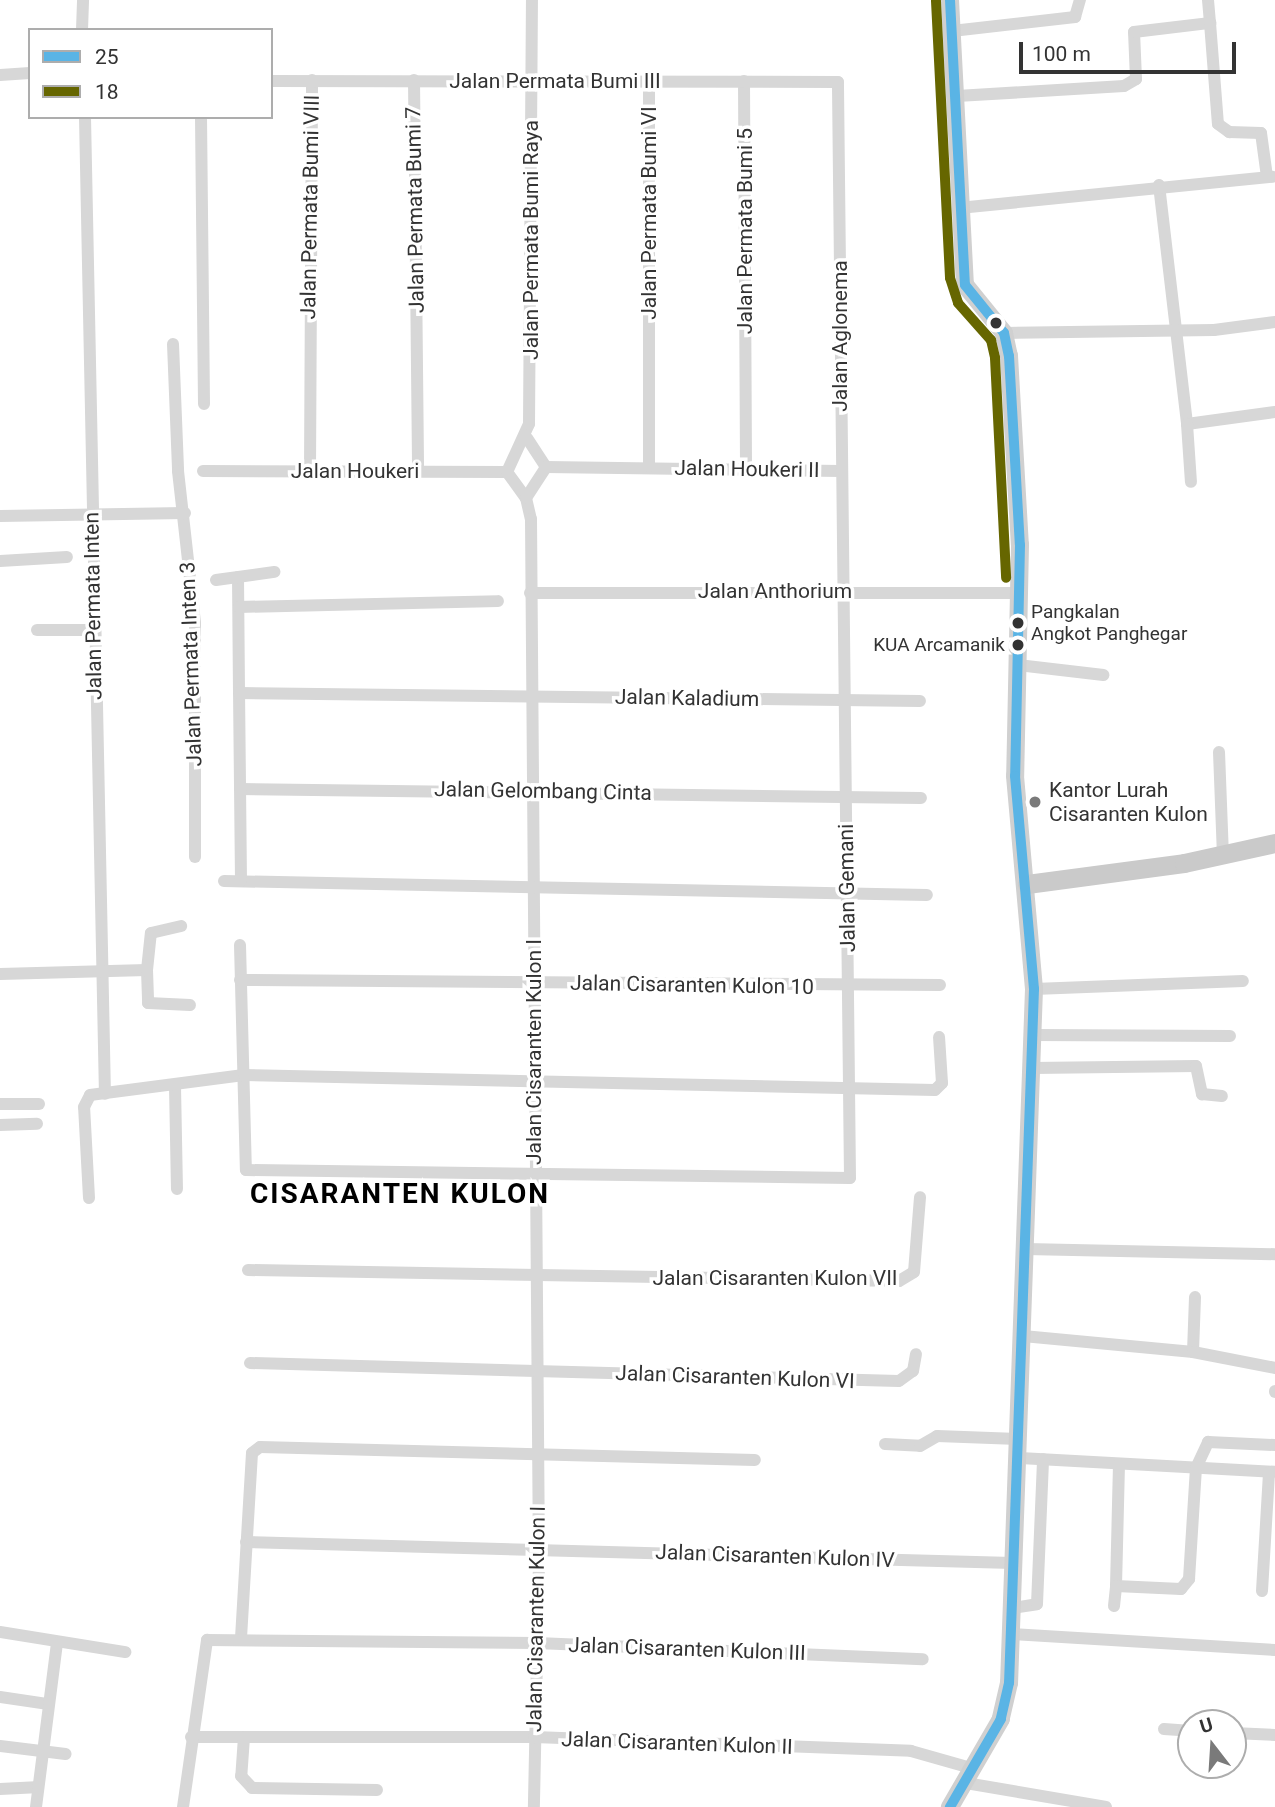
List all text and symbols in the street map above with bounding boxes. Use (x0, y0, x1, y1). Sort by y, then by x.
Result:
legend (28, 28, 273, 119)
scale bar (1023, 28, 1240, 72)
text: 100 m (1032, 42, 1091, 66)
text: 25 (95, 45, 119, 69)
street label: Jalan Permata Bumi III (449, 68, 661, 94)
text: 18 (95, 80, 119, 104)
street label: Jalan Permata Bumi VIII (295, 94, 325, 320)
street label: Jalan Permata Bumi VI (636, 106, 662, 320)
street label: Jalan Permata Bumi 7 (401, 107, 429, 313)
street label: Jalan Permata Bumi Raya (518, 120, 544, 360)
street label: Jalan Permata Bumi 5 (732, 128, 758, 334)
street label: Jalan Aglonema (827, 260, 853, 412)
unlabelled marker (989, 316, 1003, 330)
street label: Jalan Houkeri II (674, 455, 820, 483)
street label: Jalan Houkeri (291, 458, 419, 484)
street label: Jalan Permata Inten (79, 512, 107, 700)
street label: Jalan Permata Inten 3 (175, 561, 207, 767)
street label: Jalan Anthorium (698, 578, 852, 604)
place label: Pangkalan Angkot Panghegar (1031, 601, 1187, 645)
marker: Pangkalan Angkot Panghegar (1011, 616, 1025, 630)
place label: KUA Arcamanik (873, 634, 1005, 656)
marker: KUA Arcamanik (1011, 638, 1025, 652)
street label: Jalan Kaladium (615, 684, 759, 712)
street label: Jalan Gelombang Cinta (434, 777, 652, 805)
place label: Kantor Lurah Cisaranten Kulon (1049, 777, 1208, 827)
marker: Kantor Lurah Cisaranten Kulon (1027, 794, 1043, 810)
street label: Jalan Gemani (833, 824, 861, 952)
street label: Jalan Cisaranten Kulon I (521, 939, 547, 1165)
street label: Jalan Cisaranten Kulon 10 (570, 970, 814, 1000)
district label: CISARANTEN KULON (252, 1177, 548, 1211)
street label: Jalan Cisaranten Kulon VII (652, 1265, 898, 1291)
street label: Jalan Cisaranten Kulon VI (615, 1360, 855, 1394)
street label: Jalan Cisaranten Kulon I (521, 1506, 551, 1732)
street label: Jalan Cisaranten Kulon IV (655, 1539, 895, 1573)
street label: Jalan Cisaranten Kulon III (568, 1632, 806, 1666)
north arrow (1177, 1709, 1247, 1779)
text: U (1197, 1713, 1216, 1738)
street label: Jalan Cisaranten Kulon II (561, 1726, 793, 1760)

